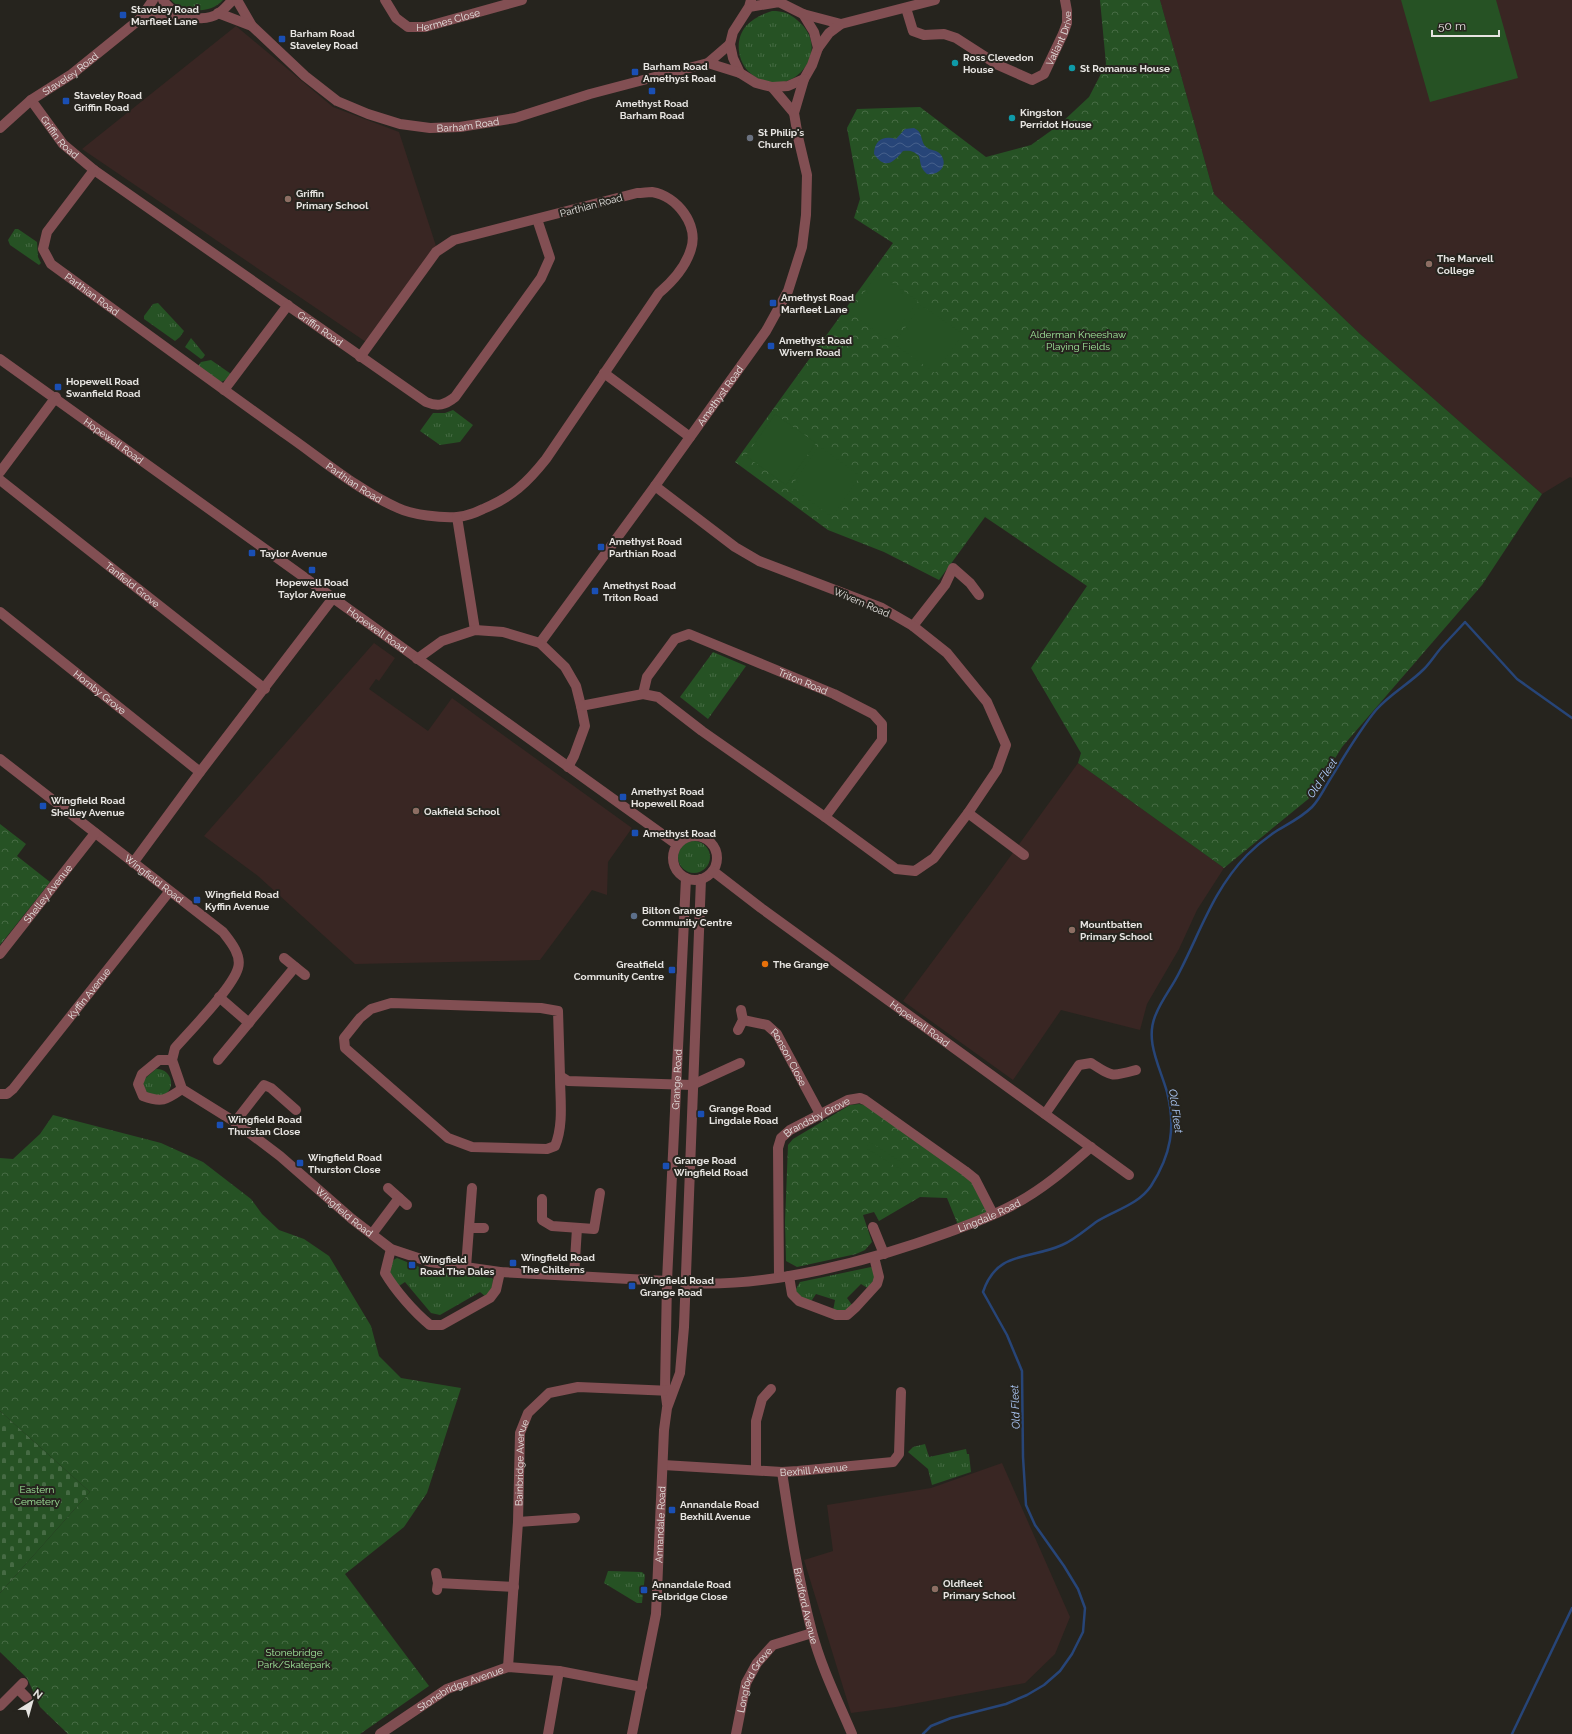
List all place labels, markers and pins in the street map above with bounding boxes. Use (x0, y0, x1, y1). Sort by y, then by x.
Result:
place label: Staveley Road Marfleet Lane (131, 4, 200, 27)
marker: Staveley Road Marfleet Lane (118, 10, 128, 20)
place label: Barham Road Staveley Road (290, 28, 359, 51)
marker: Barham Road Staveley Road (277, 34, 287, 44)
place label: Ross Clevedon House (963, 52, 1034, 75)
marker: Ross Clevedon House (950, 58, 960, 68)
place label: Barham Road Amethyst Road (643, 61, 717, 84)
marker: St Romanus House (1067, 63, 1077, 73)
place label: St Romanus House (1080, 63, 1170, 74)
marker: Barham Road Amethyst Road (630, 67, 640, 77)
marker: Amethyst Road Barham Road (647, 86, 657, 96)
place label: Staveley Road Griffin Road (74, 90, 143, 113)
marker: Staveley Road Griffin Road (61, 96, 71, 106)
place label: Amethyst Road Barham Road (616, 98, 689, 121)
place label: Kingston Perridot House (1020, 107, 1092, 130)
marker: Kingston Perridot House (1007, 113, 1017, 123)
place label: St Philip's Church (758, 127, 804, 150)
marker: St Philip's Church (745, 133, 755, 143)
place label: Griffin Primary School (296, 188, 369, 211)
marker: Griffin Primary School (283, 194, 293, 204)
place label: The Marvell College (1437, 253, 1494, 276)
marker: The Marvell College (1424, 259, 1434, 269)
place label: Amethyst Road Marfleet Lane (781, 292, 855, 315)
marker: Amethyst Road Marfleet Lane (768, 298, 778, 308)
place label: Amethyst Road Wivern Road (779, 335, 853, 358)
marker: Amethyst Road Wivern Road (766, 341, 776, 351)
place label: Hopewell Road Swanfield Road (66, 376, 141, 399)
marker: Hopewell Road Swanfield Road (53, 382, 63, 392)
place label: Amethyst Road Parthian Road (609, 536, 683, 559)
marker: Amethyst Road Parthian Road (596, 542, 606, 552)
marker: Taylor Avenue (247, 548, 257, 558)
place label: Taylor Avenue (260, 548, 327, 559)
marker: Hopewell Road Taylor Avenue (307, 565, 317, 575)
place label: Hopewell Road Taylor Avenue (276, 577, 349, 600)
place label: Amethyst Road Triton Road (603, 580, 677, 603)
marker: Amethyst Road Triton Road (590, 586, 600, 596)
place label: Amethyst Road Hopewell Road (631, 786, 705, 809)
marker: Amethyst Road Hopewell Road (618, 792, 628, 802)
place label: Wingfield Road Shelley Avenue (51, 795, 125, 818)
marker: Wingfield Road Shelley Avenue (38, 801, 48, 811)
marker: Oakfield School (411, 806, 421, 816)
place label: Oakfield School (424, 806, 500, 817)
marker: Amethyst Road (630, 828, 640, 838)
place label: Amethyst Road (643, 828, 717, 839)
place label: Wingfield Road Kyffin Avenue (205, 889, 279, 912)
marker: Wingfield Road Kyffin Avenue (192, 895, 202, 905)
place label: Bilton Grange Community Centre (642, 905, 732, 928)
marker: Bilton Grange Community Centre (629, 911, 639, 921)
place label: Mountbatten Primary School (1080, 919, 1153, 942)
marker: Mountbatten Primary School (1067, 925, 1077, 935)
place label: Greatfield Community Centre (574, 959, 665, 982)
marker: The Grange (760, 959, 770, 969)
place label: The Grange (773, 959, 829, 970)
marker: Greatfield Community Centre (667, 965, 677, 975)
place label: Grange Road Lingdale Road (709, 1103, 779, 1126)
marker: Grange Road Lingdale Road (696, 1109, 706, 1119)
place label: Wingfield Road Thurstan Close (228, 1114, 302, 1137)
marker: Wingfield Road Thurstan Close (215, 1120, 225, 1130)
place label: Wingfield Road Thurston Close (308, 1152, 382, 1175)
place label: Grange Road Wingfield Road (674, 1155, 748, 1178)
marker: Wingfield Road Thurston Close (295, 1158, 305, 1168)
marker: Grange Road Wingfield Road (661, 1161, 671, 1171)
place label: Wingfield Road The Chilterns (521, 1252, 595, 1275)
place label: Wingfield Road The Dales (420, 1254, 494, 1277)
marker: Wingfield Road The Chilterns (508, 1258, 518, 1268)
marker: Wingfield Road The Dales (407, 1260, 417, 1270)
place label: Wingfield Road Grange Road (640, 1275, 714, 1298)
marker: Wingfield Road Grange Road (627, 1281, 637, 1291)
place label: Annandale Road Bexhill Avenue (680, 1499, 760, 1522)
marker: Annandale Road Bexhill Avenue (667, 1505, 677, 1515)
place label: Oldfleet Primary School (943, 1578, 1016, 1601)
place label: Annandale Road Felbridge Close (652, 1579, 732, 1602)
marker: Oldfleet Primary School (930, 1584, 940, 1594)
marker: Annandale Road Felbridge Close (639, 1585, 649, 1595)

